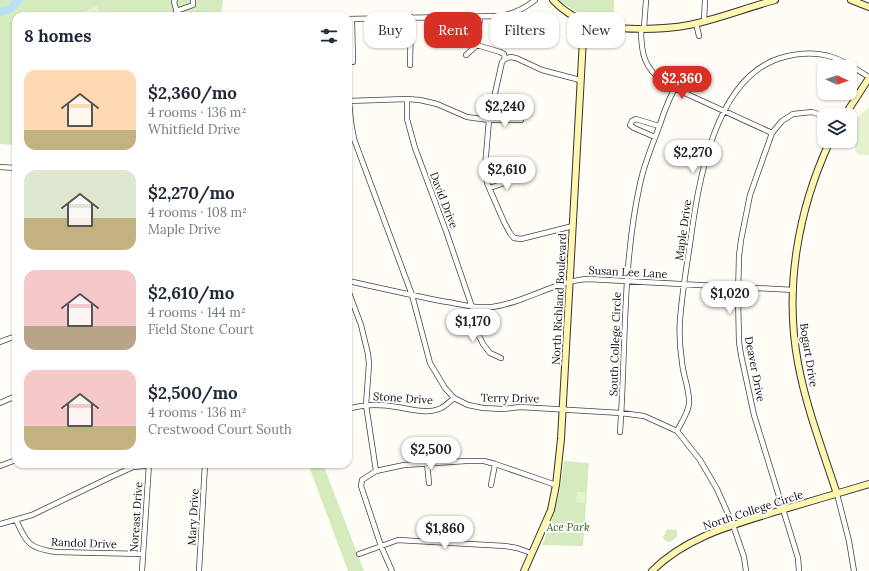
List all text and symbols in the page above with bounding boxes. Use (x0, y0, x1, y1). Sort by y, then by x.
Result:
chip: Buy (364, 12, 416, 48)
chip: Rent (424, 12, 482, 48)
chip: Filters (490, 12, 559, 48)
chip: New (567, 12, 625, 48)
text: 8 homes (24, 25, 91, 47)
icon: filters (318, 25, 340, 47)
north arrow (817, 60, 857, 100)
map controls (817, 60, 857, 148)
pin: $2,360 (649, 66, 715, 100)
text: $2,360 (662, 70, 702, 87)
text: $2,360/mo (148, 82, 237, 104)
icon: home (56, 86, 104, 134)
pin: $2,240 (472, 94, 538, 128)
text: $2,240 (485, 98, 525, 115)
text: 4 rooms · 136 m² (148, 104, 246, 121)
button: layers (817, 108, 857, 148)
text: Whitfield Drive (148, 121, 240, 138)
pin: $2,270 (660, 140, 726, 174)
text: $2,270 (673, 144, 713, 161)
pin: $2,610 (474, 157, 540, 191)
text: $2,610 (488, 161, 526, 178)
street label: David Drive (427, 170, 461, 230)
text: $2,270/mo (148, 182, 235, 204)
icon: home (56, 186, 104, 234)
street label: Maple Drive (672, 198, 694, 262)
text: 4 rooms · 108 m² (148, 204, 247, 221)
text: Maple Drive (148, 221, 221, 238)
street label: North Richland Boulevard (549, 232, 569, 365)
street label: Susan Lee Lane (588, 263, 668, 281)
pin: $1,020 (697, 281, 763, 315)
text: $2,610/mo (148, 282, 234, 304)
text: $1,020 (710, 285, 750, 302)
icon: home (56, 286, 104, 334)
street label: South College Circle (606, 292, 624, 396)
text: 4 rooms · 144 m² (148, 304, 246, 321)
pin: $1,170 (440, 309, 506, 343)
text: $1,170 (455, 313, 491, 330)
text: Field Stone Court (148, 321, 254, 338)
street label: Bogart Drive (797, 322, 821, 388)
street label: Deaver Drive (742, 335, 768, 403)
text: $2,500/mo (148, 382, 238, 404)
icon: home (56, 386, 104, 434)
street label: Stone Drive (373, 389, 433, 407)
street label: Terry Drive (481, 390, 539, 406)
text: 4 rooms · 136 m² (148, 404, 246, 421)
text: Crestwood Court South (148, 421, 292, 438)
pin: $2,500 (398, 437, 464, 471)
text: $2,500 (410, 441, 452, 458)
street label: Noreast Drive (127, 481, 145, 553)
street label: North College Circle (701, 487, 805, 533)
street label: Mary Drive (185, 488, 201, 546)
pin: $1,860 (412, 516, 478, 550)
text: $1,860 (425, 520, 465, 537)
park label: Ace Park (545, 520, 590, 534)
street label: Randol Drive (51, 535, 117, 551)

